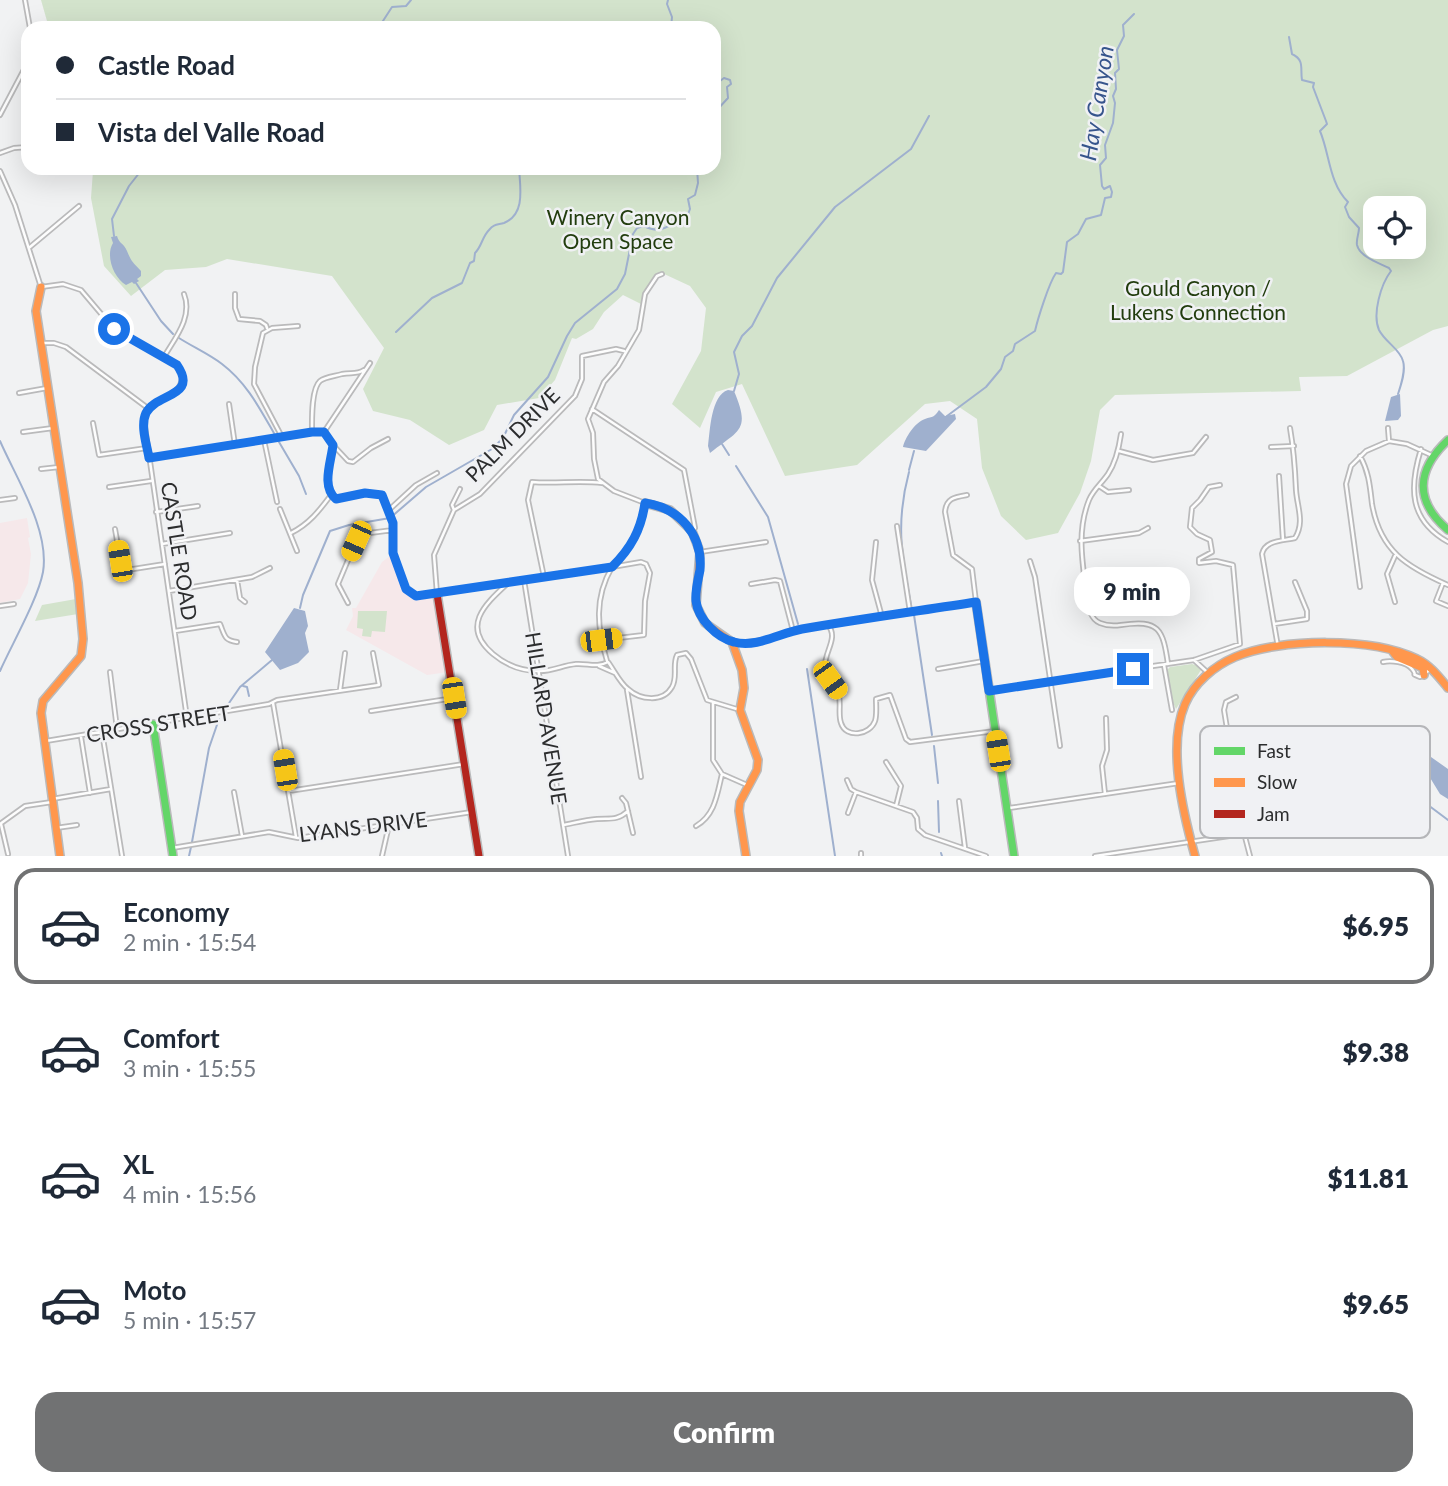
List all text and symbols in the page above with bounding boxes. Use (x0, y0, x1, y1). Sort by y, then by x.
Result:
water label: Hay Canyon (1073, 43, 1119, 163)
text: Castle Road (98, 49, 235, 81)
text: Vista del Valle Road (98, 116, 325, 148)
map controls (1363, 196, 1426, 259)
button: locate (1363, 196, 1426, 259)
park label: Winery Canyon Open Space (547, 204, 689, 253)
park label: Gould Canyon / Lukens Connection (1110, 275, 1286, 324)
route start (98, 313, 130, 345)
street label: PALM DRIVE (460, 382, 564, 486)
street label: CASTLE ROAD (157, 480, 203, 622)
car (338, 518, 375, 564)
car (107, 539, 134, 583)
callout: 9 min (1075, 568, 1191, 616)
text: 9 min (1103, 577, 1161, 605)
car (579, 627, 624, 653)
street label: HILLARD AVENUE (521, 630, 573, 806)
route end (1117, 653, 1149, 685)
car (810, 657, 851, 703)
car (441, 676, 468, 720)
street label: CROSS STREET (84, 699, 232, 747)
legend (1200, 726, 1430, 838)
car (985, 729, 1012, 773)
text: Fast (1257, 739, 1291, 762)
car (272, 748, 299, 792)
text: Slow (1257, 770, 1297, 793)
text: Jam (1257, 802, 1290, 825)
street label: LYANS DRIVE (298, 806, 428, 846)
icon: car (39, 895, 102, 958)
text: Economy (123, 896, 229, 928)
text: $6.95 (1342, 910, 1409, 942)
text: 2 min · 15:54 (123, 928, 256, 956)
icon: car (39, 1021, 102, 1084)
text: Comfort (123, 1022, 220, 1054)
text: $9.38 (1342, 1036, 1409, 1068)
text: 3 min · 15:55 (123, 1054, 256, 1082)
icon: car (39, 1147, 102, 1210)
text: XL (123, 1148, 154, 1180)
text: $11.81 (1327, 1162, 1409, 1194)
text: 4 min · 15:56 (123, 1180, 256, 1208)
icon: car (39, 1273, 102, 1336)
text: Moto (123, 1274, 186, 1306)
text: $9.65 (1342, 1288, 1409, 1320)
text: 5 min · 15:57 (123, 1306, 256, 1334)
button: Confirm (35, 1392, 1413, 1472)

